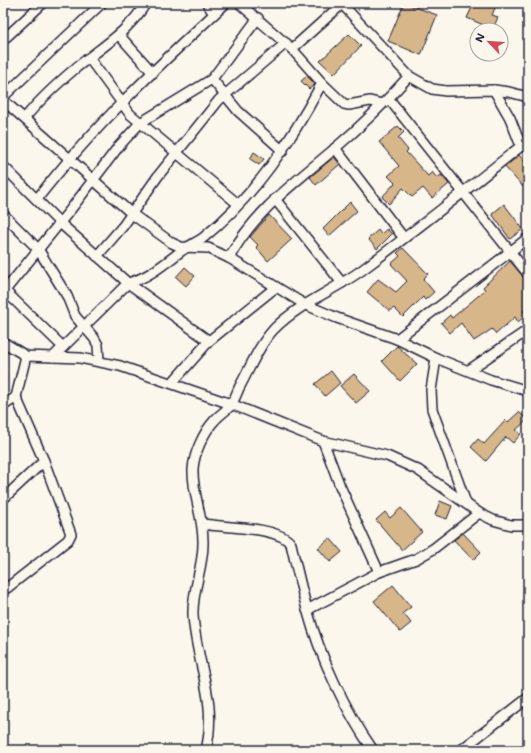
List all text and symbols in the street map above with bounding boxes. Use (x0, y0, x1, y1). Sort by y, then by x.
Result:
north arrow (469, 22, 509, 62)
text: N (471, 31, 488, 45)

